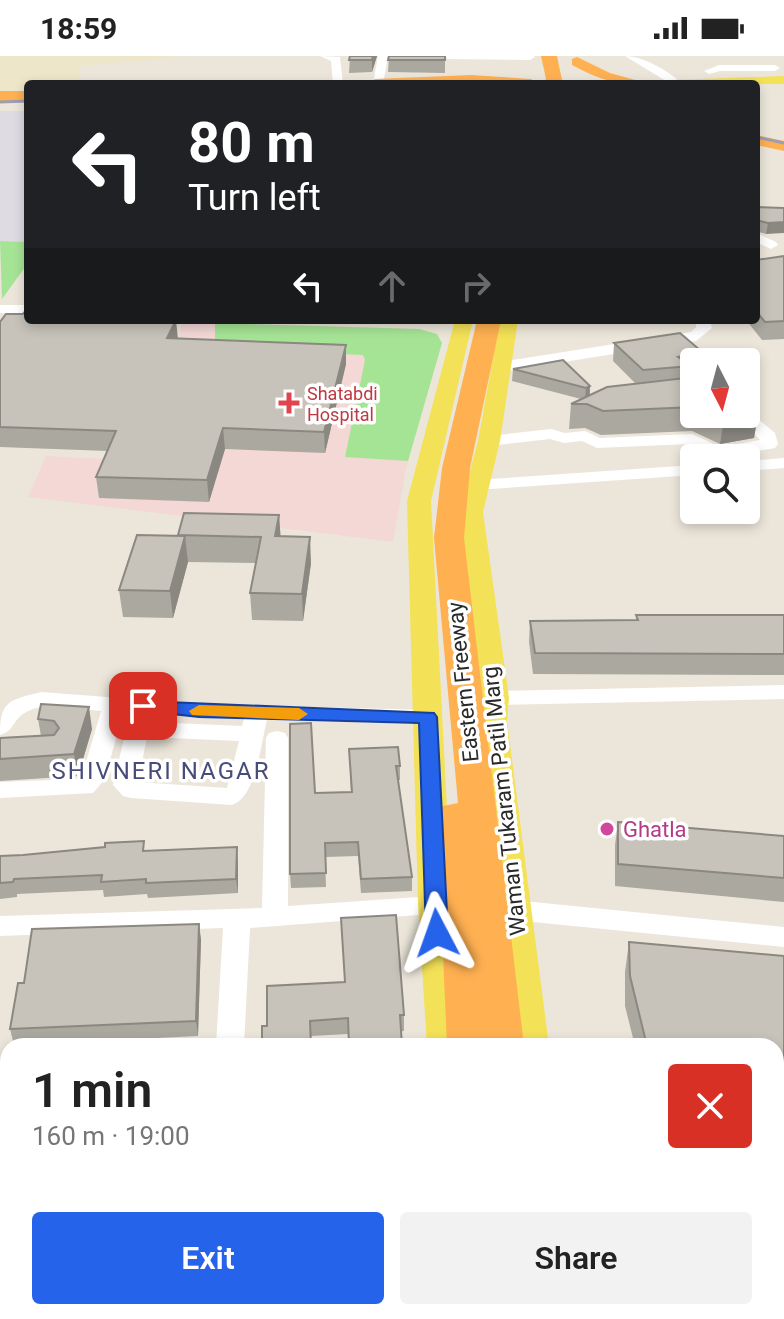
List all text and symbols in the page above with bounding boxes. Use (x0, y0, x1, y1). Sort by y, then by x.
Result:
text: 18:59 (40, 11, 117, 46)
text: 80 m (188, 110, 315, 176)
icon: left (56, 112, 160, 216)
text: Turn left (188, 177, 321, 219)
icon: left (286, 264, 330, 308)
icon: ahead (370, 264, 414, 308)
icon: right (454, 264, 498, 308)
north arrow (680, 348, 760, 428)
map controls (680, 348, 760, 524)
place label: Shatabdi Hospital (307, 383, 378, 425)
marker: Shatabdi Hospital (278, 392, 300, 414)
button: search (680, 444, 760, 524)
street label: Eastern Freeway (442, 600, 484, 763)
street label: Waman Tukaram Patil Marg (477, 665, 531, 937)
pin (109, 672, 177, 740)
icon: arrive (121, 684, 165, 728)
district label: SHIVNERI NAGAR (52, 757, 270, 785)
place label: Ghatla (623, 817, 687, 842)
marker: Ghatla (598, 820, 616, 838)
position arrow (395, 891, 479, 975)
text: 1 min (32, 1062, 152, 1119)
button: close (668, 1064, 752, 1148)
text: 160 m · 19:00 (32, 1121, 190, 1151)
button: Exit (32, 1212, 384, 1304)
button: Share (400, 1212, 752, 1304)

